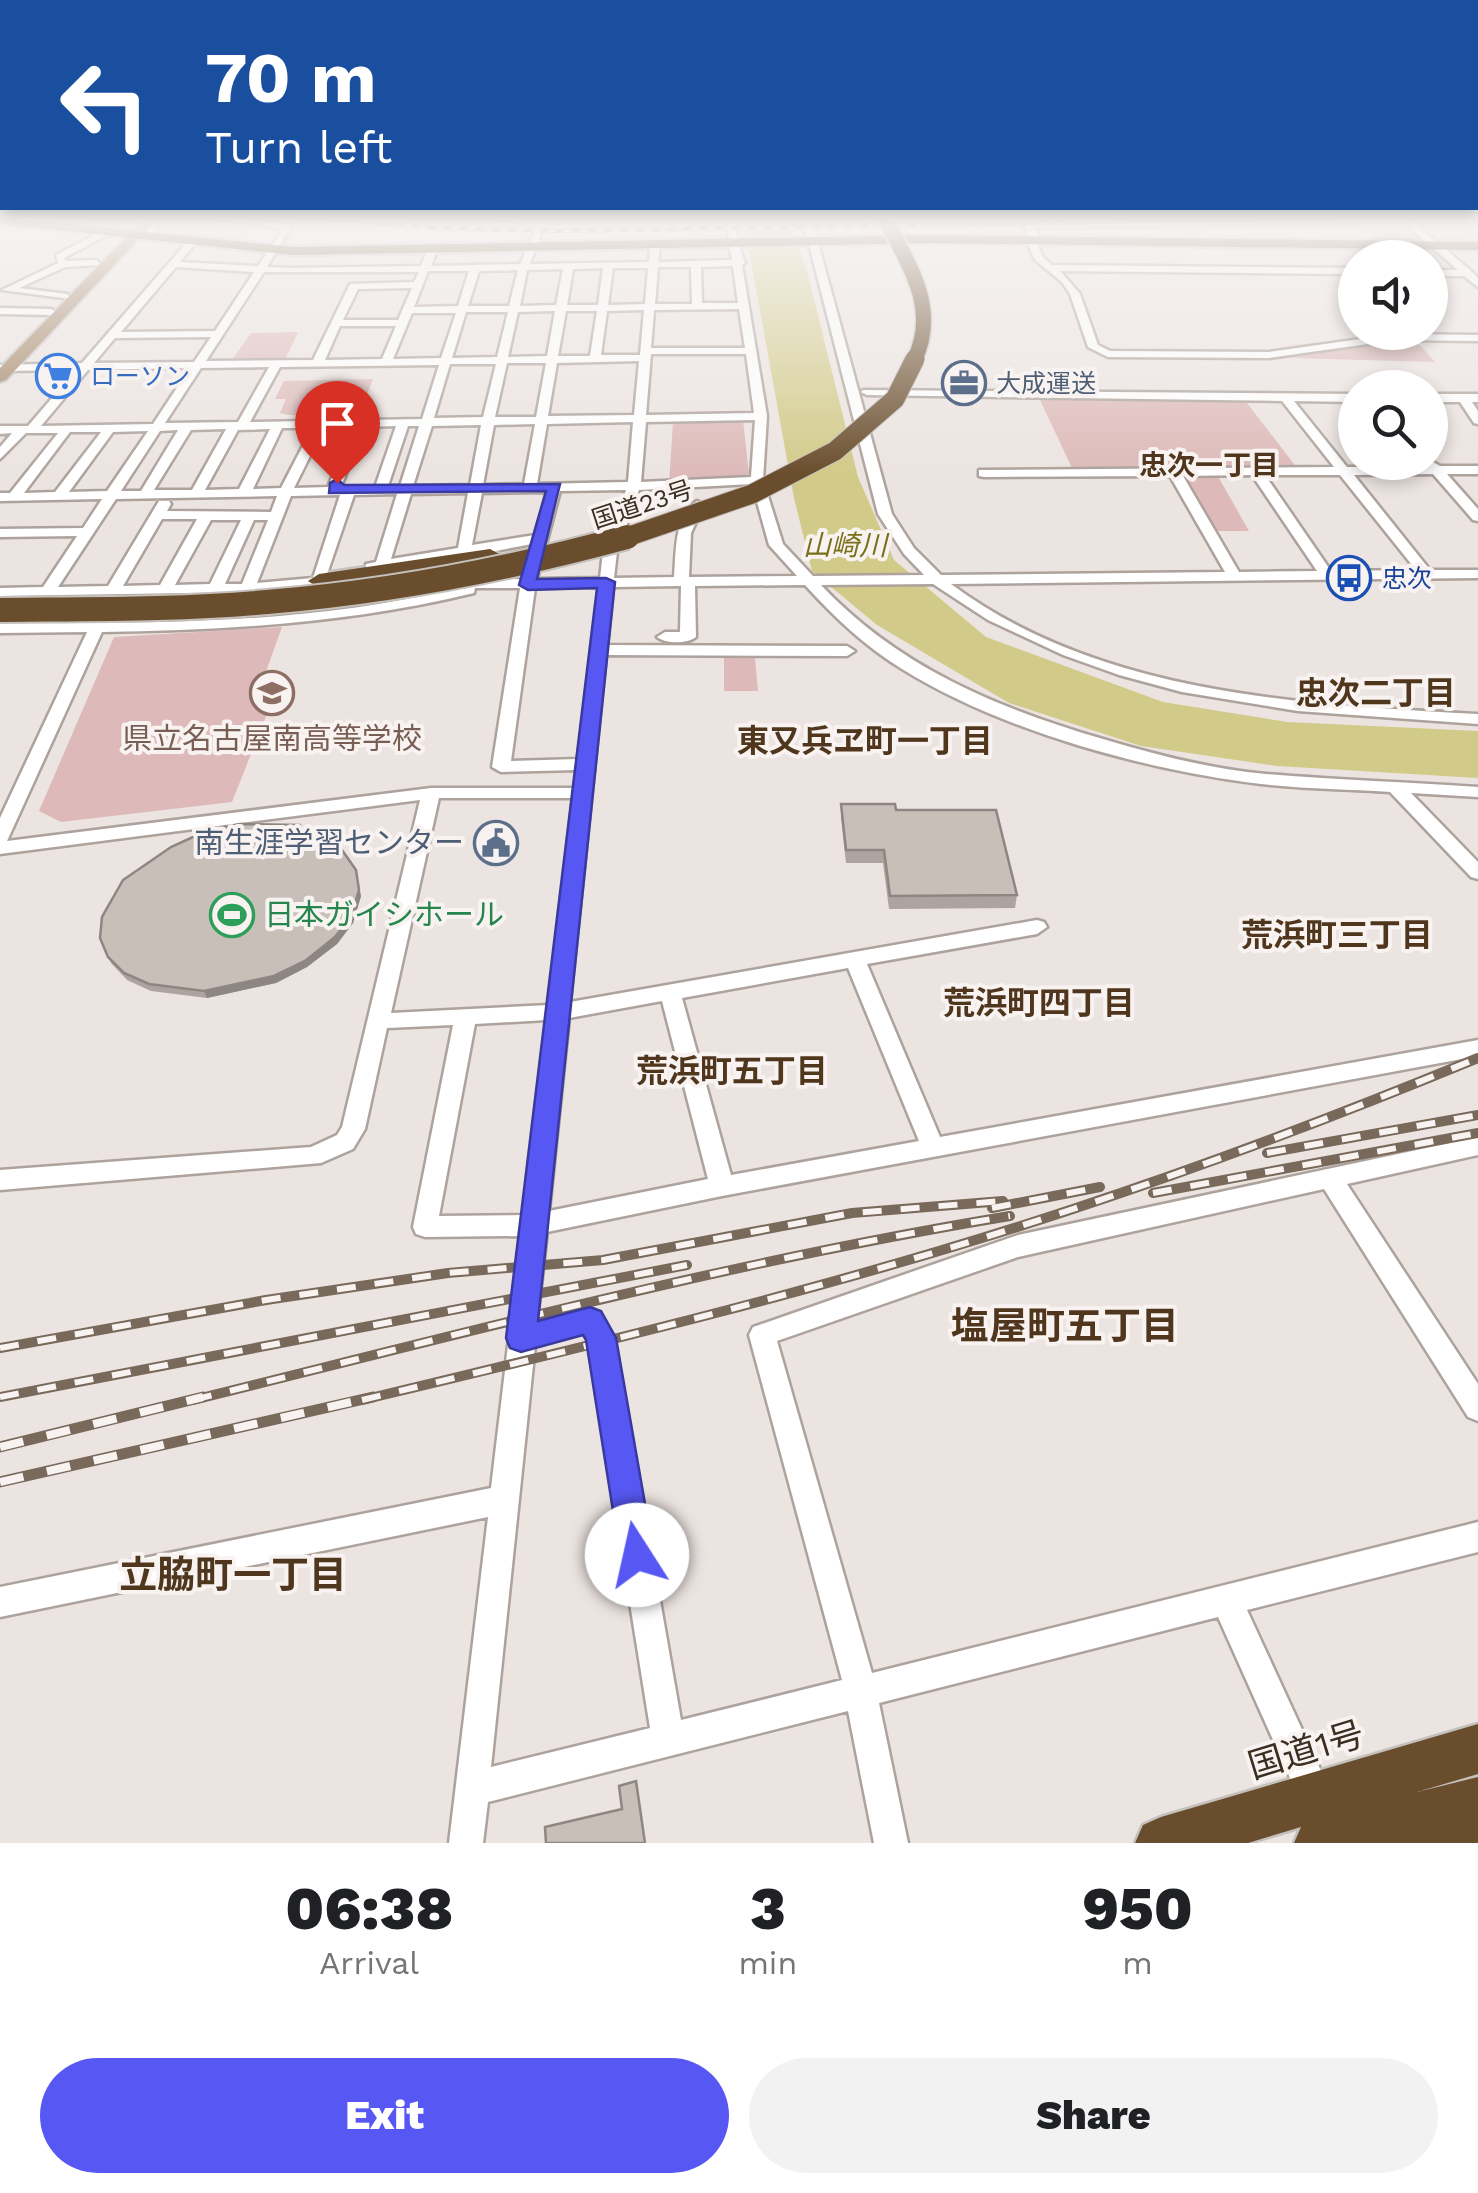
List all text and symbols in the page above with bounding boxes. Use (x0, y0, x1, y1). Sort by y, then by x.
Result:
text: 70 m (205, 37, 377, 119)
icon: left (40, 40, 170, 170)
text: Turn left (205, 121, 392, 174)
map controls (1338, 240, 1448, 480)
button: sound (1338, 240, 1448, 350)
supermarket icon: ローソン (35, 353, 81, 399)
office icon: 大成運送 (941, 360, 987, 406)
place label: ローソン (90, 362, 190, 391)
place label: 大成運送 (996, 369, 1096, 398)
button: search (1338, 370, 1448, 480)
pin (295, 381, 380, 484)
icon: arrive (310, 396, 365, 451)
district label: 忠次一丁目 (1139, 449, 1279, 482)
street label: 国道23号 (588, 475, 696, 534)
water label: 山崎川 (803, 529, 890, 562)
bus stop icon: 忠次 (1326, 555, 1372, 601)
place label: 忠次 (1382, 564, 1432, 593)
school or university icon: 県立名古屋南高等学校 (249, 670, 295, 716)
district label: 忠次二丁目 (1296, 674, 1456, 712)
place label: 県立名古屋南高等学校 (122, 721, 422, 756)
district label: 東又兵ヱ町一丁目 (737, 722, 993, 760)
public building icon: 南生涯学習センター (473, 820, 519, 866)
place label: 南生涯学習センター (194, 825, 464, 860)
sports icon: 日本ガイシホール (209, 892, 255, 938)
place label: 日本ガイシホール (264, 897, 504, 932)
district label: 荒浜町三丁目 (1241, 916, 1433, 954)
district label: 荒浜町四丁目 (943, 984, 1135, 1022)
district label: 荒浜町五丁目 (636, 1052, 828, 1090)
district label: 塩屋町五丁目 (951, 1304, 1179, 1348)
position arrow (585, 1503, 689, 1607)
district label: 立脇町一丁目 (119, 1553, 347, 1597)
street label: 国道1号 (1243, 1713, 1369, 1787)
text: 06:38 (285, 1873, 453, 1944)
text: 3 (750, 1873, 786, 1944)
text: 950 (1082, 1873, 1193, 1944)
text: Arrival (319, 1944, 419, 1982)
text: min (738, 1944, 797, 1982)
text: m (1122, 1944, 1153, 1982)
button: Exit (40, 2058, 729, 2173)
button: Share (749, 2058, 1438, 2173)

